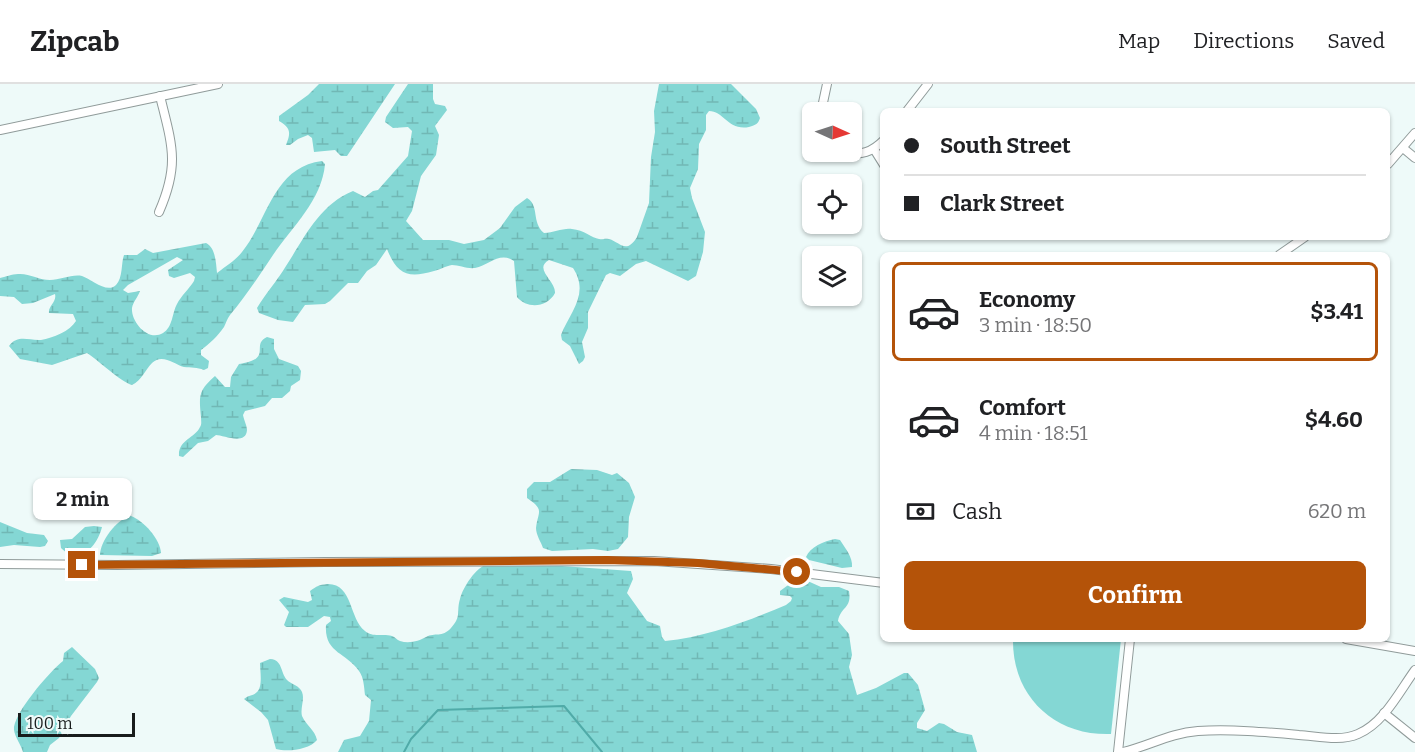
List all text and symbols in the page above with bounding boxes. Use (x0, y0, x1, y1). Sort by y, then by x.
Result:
text: Zipcab (30, 25, 119, 58)
text: Map (1118, 28, 1160, 54)
text: Directions (1193, 28, 1294, 54)
text: Saved (1327, 28, 1385, 54)
north arrow (802, 102, 862, 162)
map controls (802, 102, 862, 306)
text: South Street (940, 132, 1071, 159)
button: locate (802, 174, 862, 234)
text: Clark Street (940, 190, 1064, 217)
button: layers (802, 246, 862, 306)
icon: car (907, 285, 961, 339)
text: Economy (979, 286, 1075, 313)
text: $3.41 (1310, 298, 1363, 325)
text: 3 min · 18:50 (979, 313, 1092, 337)
icon: car (907, 393, 961, 447)
text: Comfort (979, 394, 1066, 421)
text: $4.60 (1305, 406, 1363, 433)
text: 4 min · 18:51 (979, 421, 1088, 445)
callout: 2 min (32, 478, 132, 520)
text: 2 min (56, 487, 109, 511)
icon: cash (904, 495, 937, 528)
text: Cash (952, 498, 1002, 525)
text: 620 m (1308, 499, 1366, 523)
route end (68, 551, 95, 578)
route start (783, 558, 810, 585)
button: Confirm (904, 561, 1366, 630)
scale bar (18, 710, 135, 738)
text: 100 m (27, 714, 72, 733)

